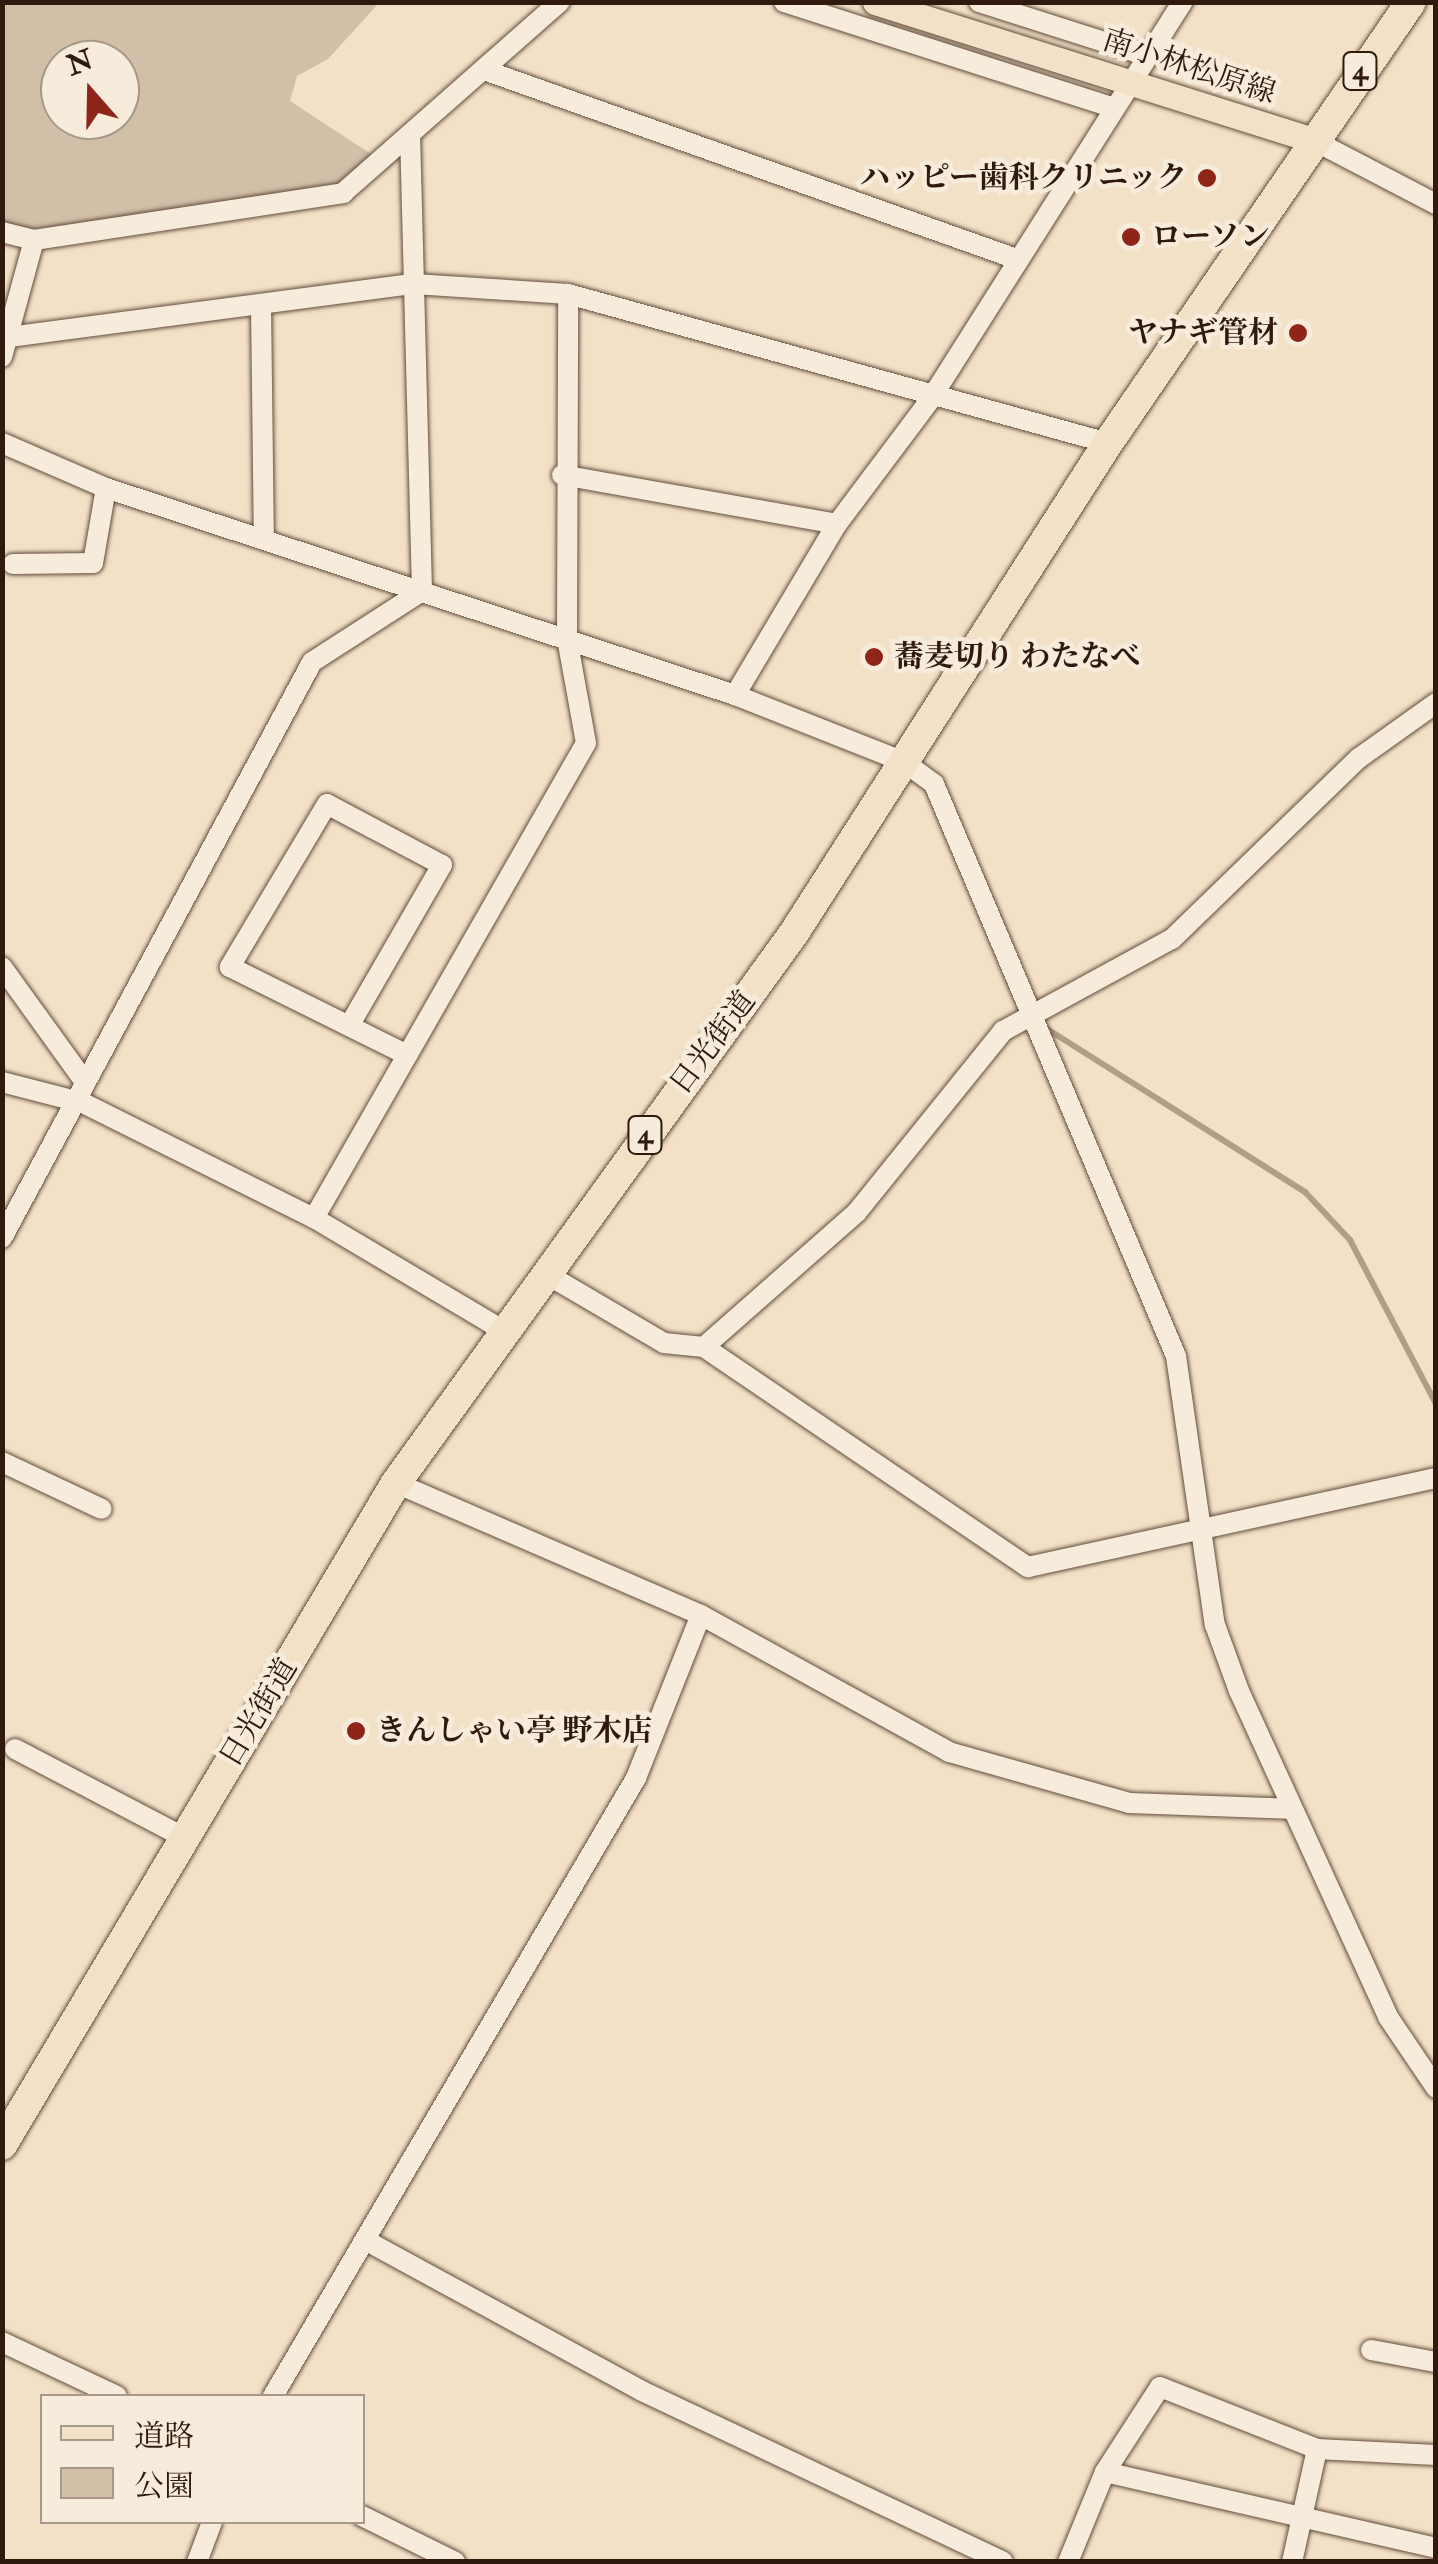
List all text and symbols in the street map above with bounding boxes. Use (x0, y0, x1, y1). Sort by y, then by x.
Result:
street label: 南小林松原線 (1098, 22, 1280, 112)
north arrow (40, 40, 140, 140)
text: N (62, 42, 98, 84)
road number: 4 (1340, 48, 1380, 94)
place label: ハッピー歯科クリニック (858, 160, 1187, 196)
marker: ハッピー歯科クリニック (1196, 167, 1218, 189)
place label: ローソン (1151, 219, 1271, 255)
marker: ローソン (1120, 226, 1142, 248)
place label: ヤナギ管材 (1128, 315, 1278, 351)
marker: ヤナギ管材 (1287, 322, 1309, 344)
place label: 蕎麦切り わたなべ (894, 639, 1140, 675)
marker: 蕎麦切り わたなべ (863, 646, 885, 668)
street label: 日光街道 (663, 984, 763, 1102)
road number: 4 (625, 1112, 665, 1158)
street label: 日光街道 (213, 1652, 305, 1774)
place label: きんしゃい亭 野木店 (376, 1713, 652, 1749)
marker: きんしゃい亭 野木店 (345, 1720, 367, 1742)
legend (40, 2394, 365, 2524)
text: 道路 (134, 2418, 194, 2455)
text: 公園 (134, 2468, 194, 2505)

